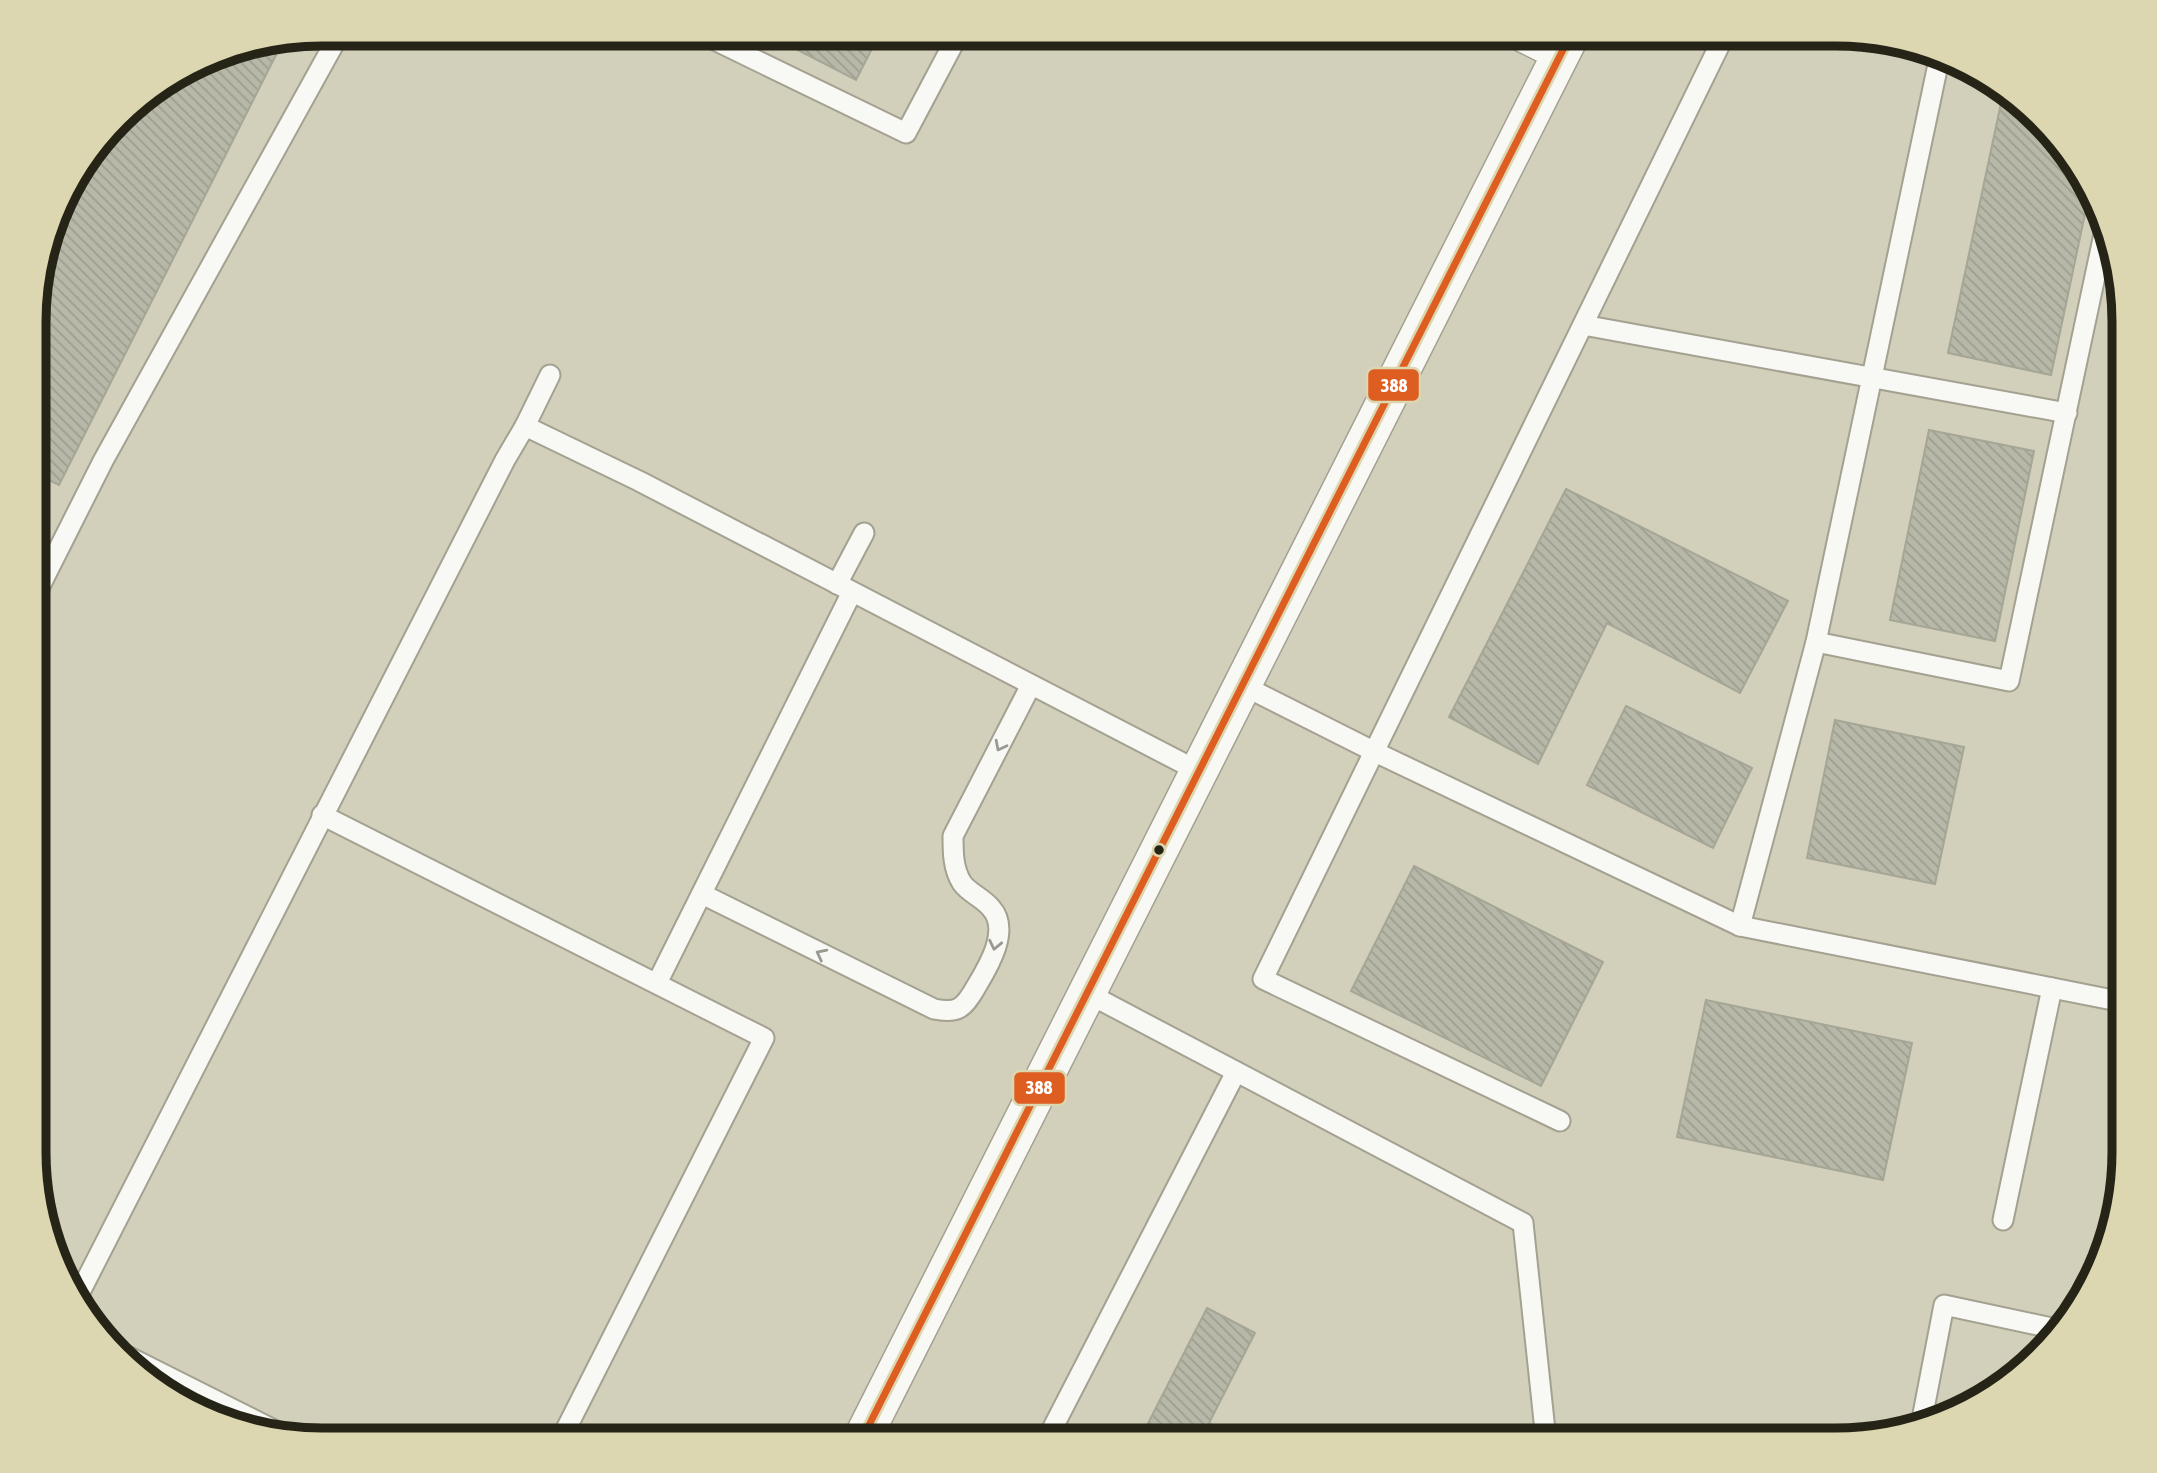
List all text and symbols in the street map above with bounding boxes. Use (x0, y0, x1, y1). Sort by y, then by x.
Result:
line badge: 388 (1367, 368, 1420, 402)
text: 388 (1381, 374, 1407, 396)
one-way arrow (995, 738, 1009, 751)
unlabelled marker (1152, 843, 1166, 857)
one-way arrow (989, 938, 1004, 950)
one-way arrow (816, 948, 828, 962)
line badge: 388 (1013, 1071, 1066, 1105)
text: 388 (1026, 1076, 1052, 1098)

